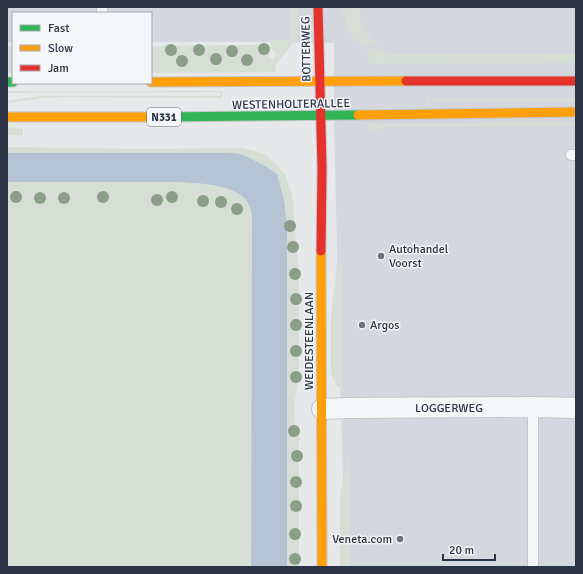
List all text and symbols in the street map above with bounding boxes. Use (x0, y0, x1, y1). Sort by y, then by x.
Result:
legend (12, 12, 152, 84)
street label: BOTTERWEG (298, 16, 315, 82)
text: Fast (48, 21, 69, 36)
text: Slow (48, 41, 73, 56)
text: Jam (48, 61, 69, 76)
street label: WESTENHOLTERALLEE (232, 96, 350, 113)
road number: N331 (147, 108, 181, 126)
place label: Autohandel Voorst (389, 242, 449, 271)
marker: Autohandel Voorst (376, 251, 386, 261)
street label: WEIDESTEENLAAN (302, 292, 317, 390)
place label: Argos (370, 318, 399, 333)
marker: Argos (357, 320, 367, 330)
street label: LOGGERWEG (415, 401, 483, 416)
place label: Veneta.com (332, 532, 392, 547)
marker: Veneta.com (395, 534, 405, 544)
scale bar (443, 536, 495, 562)
text: 20 m (449, 543, 474, 558)

